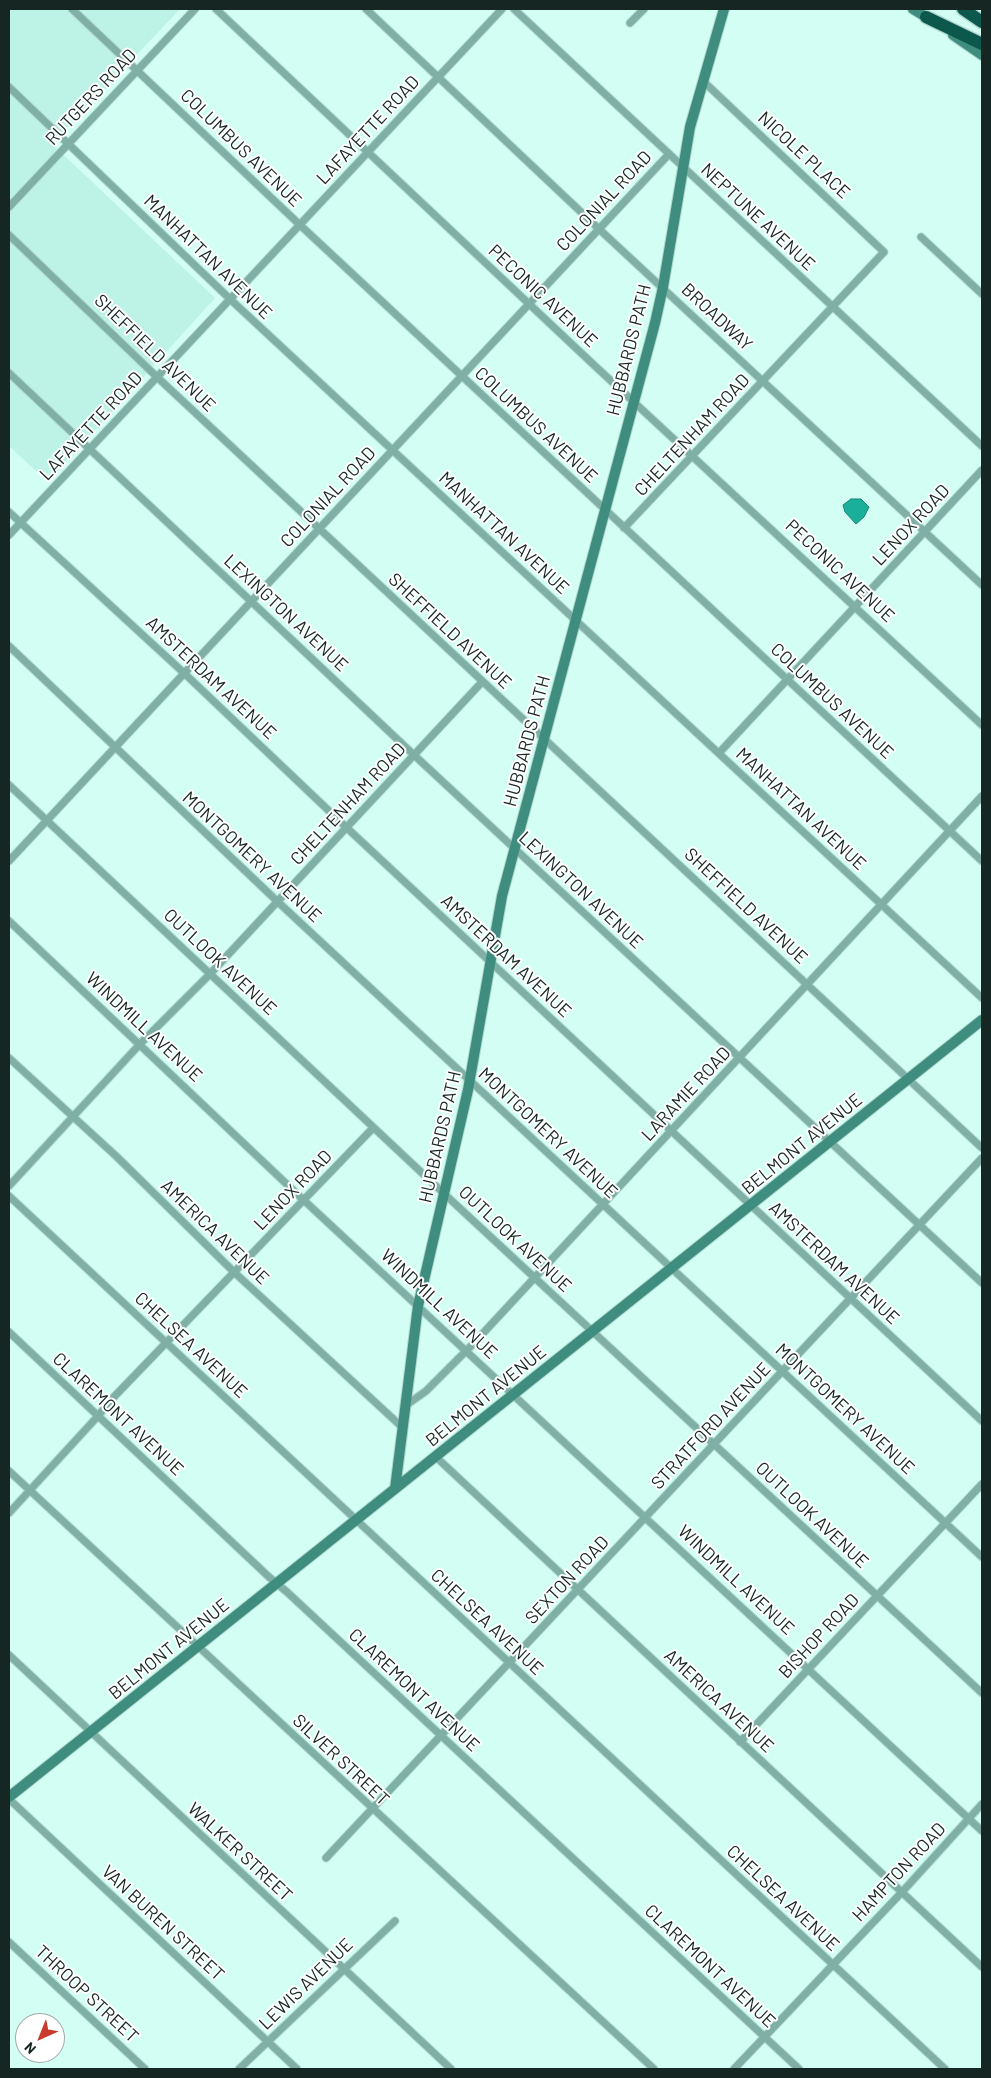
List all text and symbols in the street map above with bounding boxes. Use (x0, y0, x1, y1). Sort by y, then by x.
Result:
street label: RUTGERS ROAD (41, 45, 141, 149)
street label: LAFAYETTE ROAD (312, 71, 424, 189)
street label: COLUMBUS AVENUE (176, 85, 306, 211)
street label: NICOLE PLACE (754, 107, 854, 203)
street label: COLONIAL ROAD (552, 146, 656, 256)
street label: NEPTUNE AVENUE (697, 159, 819, 275)
street label: MANHATTAN AVENUE (139, 190, 277, 324)
street label: PECONIC AVENUE (484, 240, 602, 352)
street label: BROADWAY (677, 279, 757, 355)
street label: HUBBARDS PATH (602, 282, 656, 418)
street label: SHEFFIELD AVENUE (90, 290, 220, 416)
street label: COLUMBUS AVENUE (470, 363, 602, 487)
street label: LAFAYETTE ROAD (35, 367, 147, 485)
street label: CHELTENHAM ROAD (630, 369, 754, 501)
street label: COLONIAL ROAD (276, 442, 380, 552)
street label: MANHATTAN AVENUE (435, 467, 573, 599)
street label: LENOX ROAD (868, 480, 954, 570)
street label: PECONIC AVENUE (781, 515, 899, 627)
street label: LEXINGTON AVENUE (219, 550, 353, 676)
street label: SHEFFIELD AVENUE (384, 568, 516, 694)
street label: AMSTERDAM AVENUE (141, 612, 281, 744)
street label: COLUMBUS AVENUE (766, 639, 898, 763)
street label: HUBBARDS PATH (499, 673, 555, 809)
street label: CHELTENHAM ROAD (286, 738, 410, 870)
street label: MANHATTAN AVENUE (732, 743, 870, 875)
street label: MONTGOMERY AVENUE (178, 787, 326, 927)
street label: LEXINGTON AVENUE (514, 827, 648, 953)
street label: SHEFFIELD AVENUE (680, 843, 812, 969)
street label: AMSTERDAM AVENUE (436, 890, 576, 1022)
street label: OUTLOOK AVENUE (159, 904, 281, 1020)
street label: WINDMILL AVENUE (81, 968, 207, 1086)
street label: LARAMIE ROAD (637, 1042, 735, 1146)
street label: MONTGOMERY AVENUE (474, 1063, 622, 1203)
street label: HUBBARDS PATH (414, 1069, 466, 1205)
street label: BELMONT AVENUE (738, 1089, 866, 1199)
street label: LENOX ROAD (249, 1145, 337, 1235)
street label: AMERICA AVENUE (156, 1175, 274, 1289)
street label: OUTLOOK AVENUE (454, 1181, 576, 1297)
street label: AMSTERDAM AVENUE (764, 1197, 904, 1329)
street label: WINDMILL AVENUE (376, 1245, 502, 1363)
street label: CHELSEA AVENUE (130, 1287, 252, 1403)
street label: MONTGOMERY AVENUE (771, 1339, 919, 1479)
street label: BELMONT AVENUE (422, 1341, 550, 1451)
street label: CLAREMONT AVENUE (48, 1348, 188, 1480)
street label: STRATFORD AVENUE (647, 1358, 775, 1494)
street label: OUTLOOK AVENUE (751, 1457, 873, 1573)
street label: WINDMILL AVENUE (673, 1521, 799, 1639)
street label: SEXTON ROAD (521, 1531, 613, 1629)
street label: CHELSEA AVENUE (426, 1564, 548, 1680)
street label: BISHOP ROAD (774, 1589, 864, 1683)
street label: BELMONT AVENUE (105, 1594, 233, 1704)
street label: CLAREMONT AVENUE (344, 1624, 484, 1756)
street label: AMERICA AVENUE (660, 1645, 778, 1757)
street label: SILVER STREET (288, 1710, 394, 1810)
street label: WALKER STREET (183, 1798, 297, 1906)
street label: HAMPTON ROAD (848, 1818, 950, 1926)
street label: CHELSEA AVENUE (722, 1840, 844, 1956)
street label: VAN BUREN STREET (97, 1861, 229, 1985)
street label: CLAREMONT AVENUE (640, 1900, 780, 2032)
street label: LEWIS AVENUE (255, 1934, 357, 2034)
street label: THROOP STREET (31, 1941, 143, 2047)
north arrow (15, 2013, 65, 2063)
text: N (21, 2039, 39, 2058)

